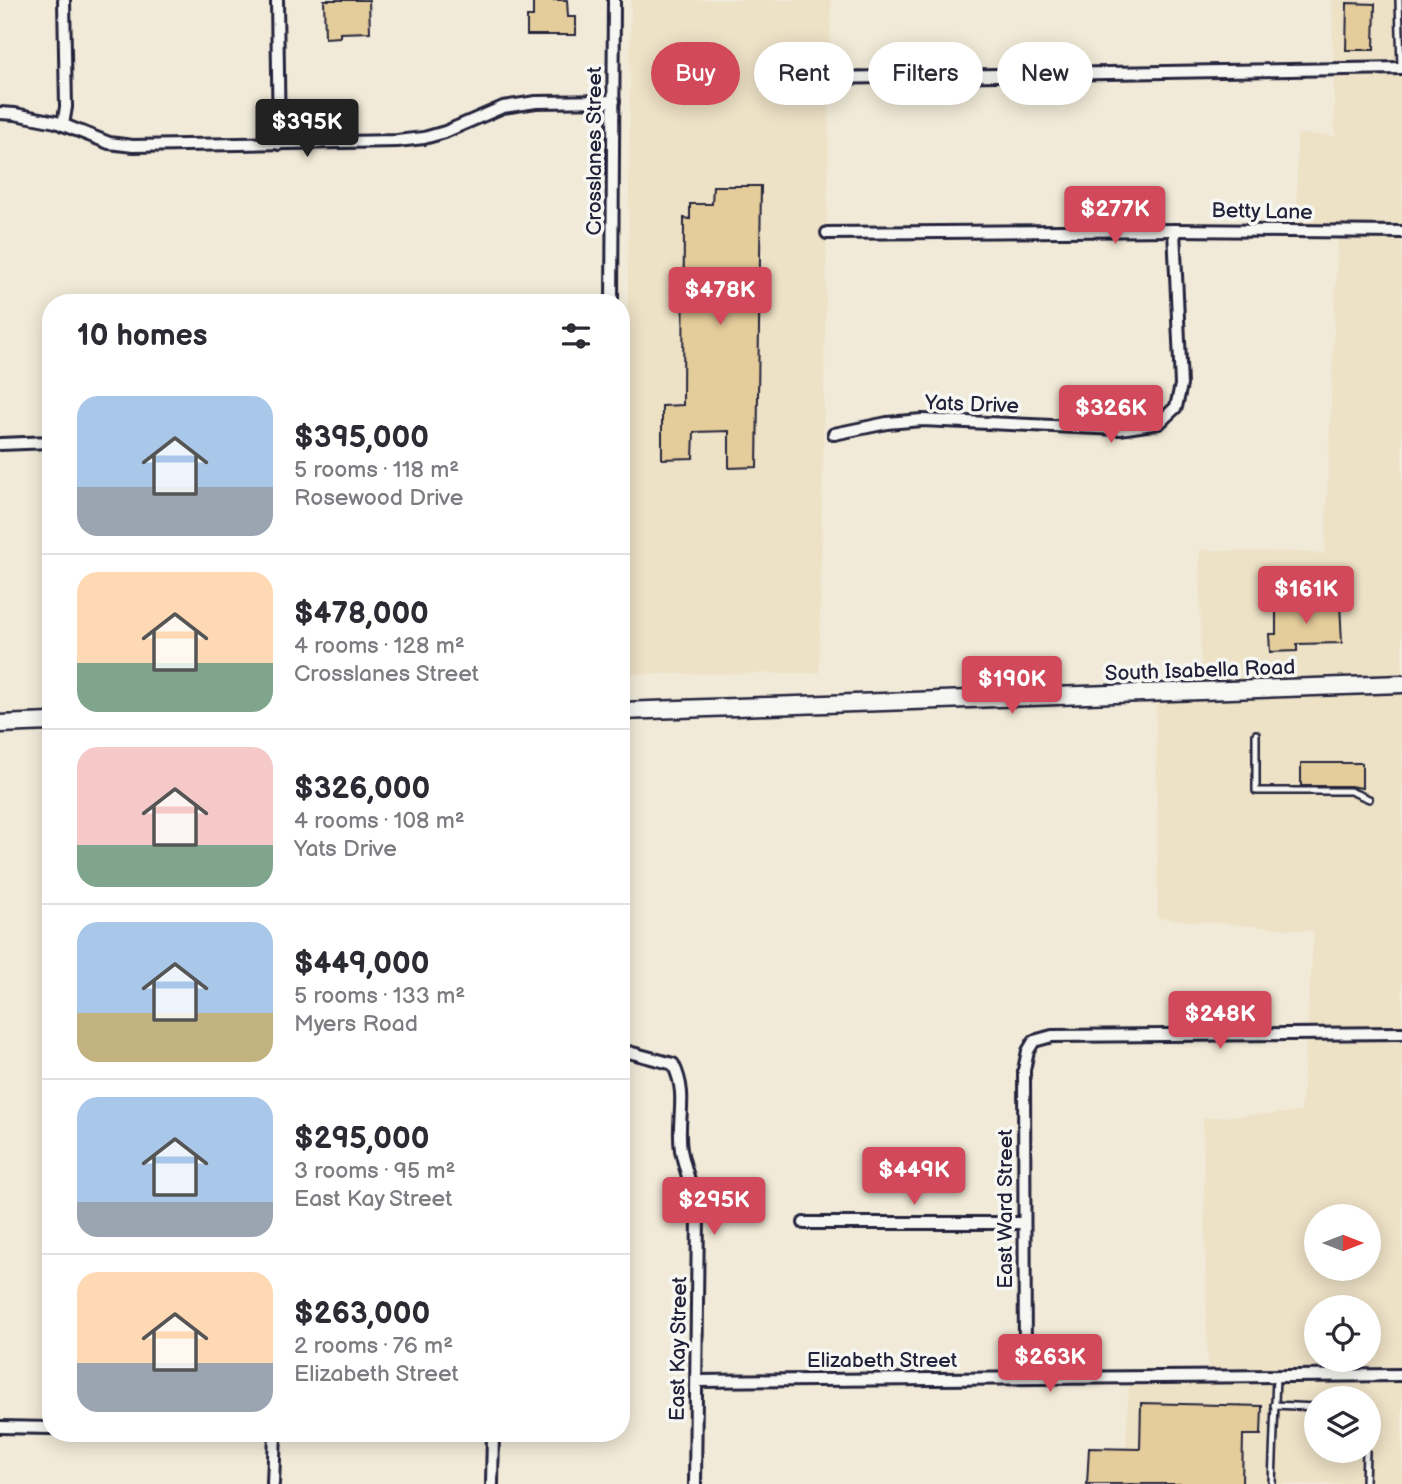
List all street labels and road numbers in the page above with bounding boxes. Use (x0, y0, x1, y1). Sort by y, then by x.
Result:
street label: Crosslanes Street (582, 66, 607, 235)
street label: Betty Lane (1211, 198, 1313, 225)
street label: Yats Drive (924, 390, 1019, 419)
street label: South Isabella Road (1104, 655, 1296, 686)
street label: East Ward Street (993, 1129, 1018, 1289)
street label: East Kay Street (665, 1276, 692, 1421)
street label: Elizabeth Street (807, 1348, 958, 1373)

